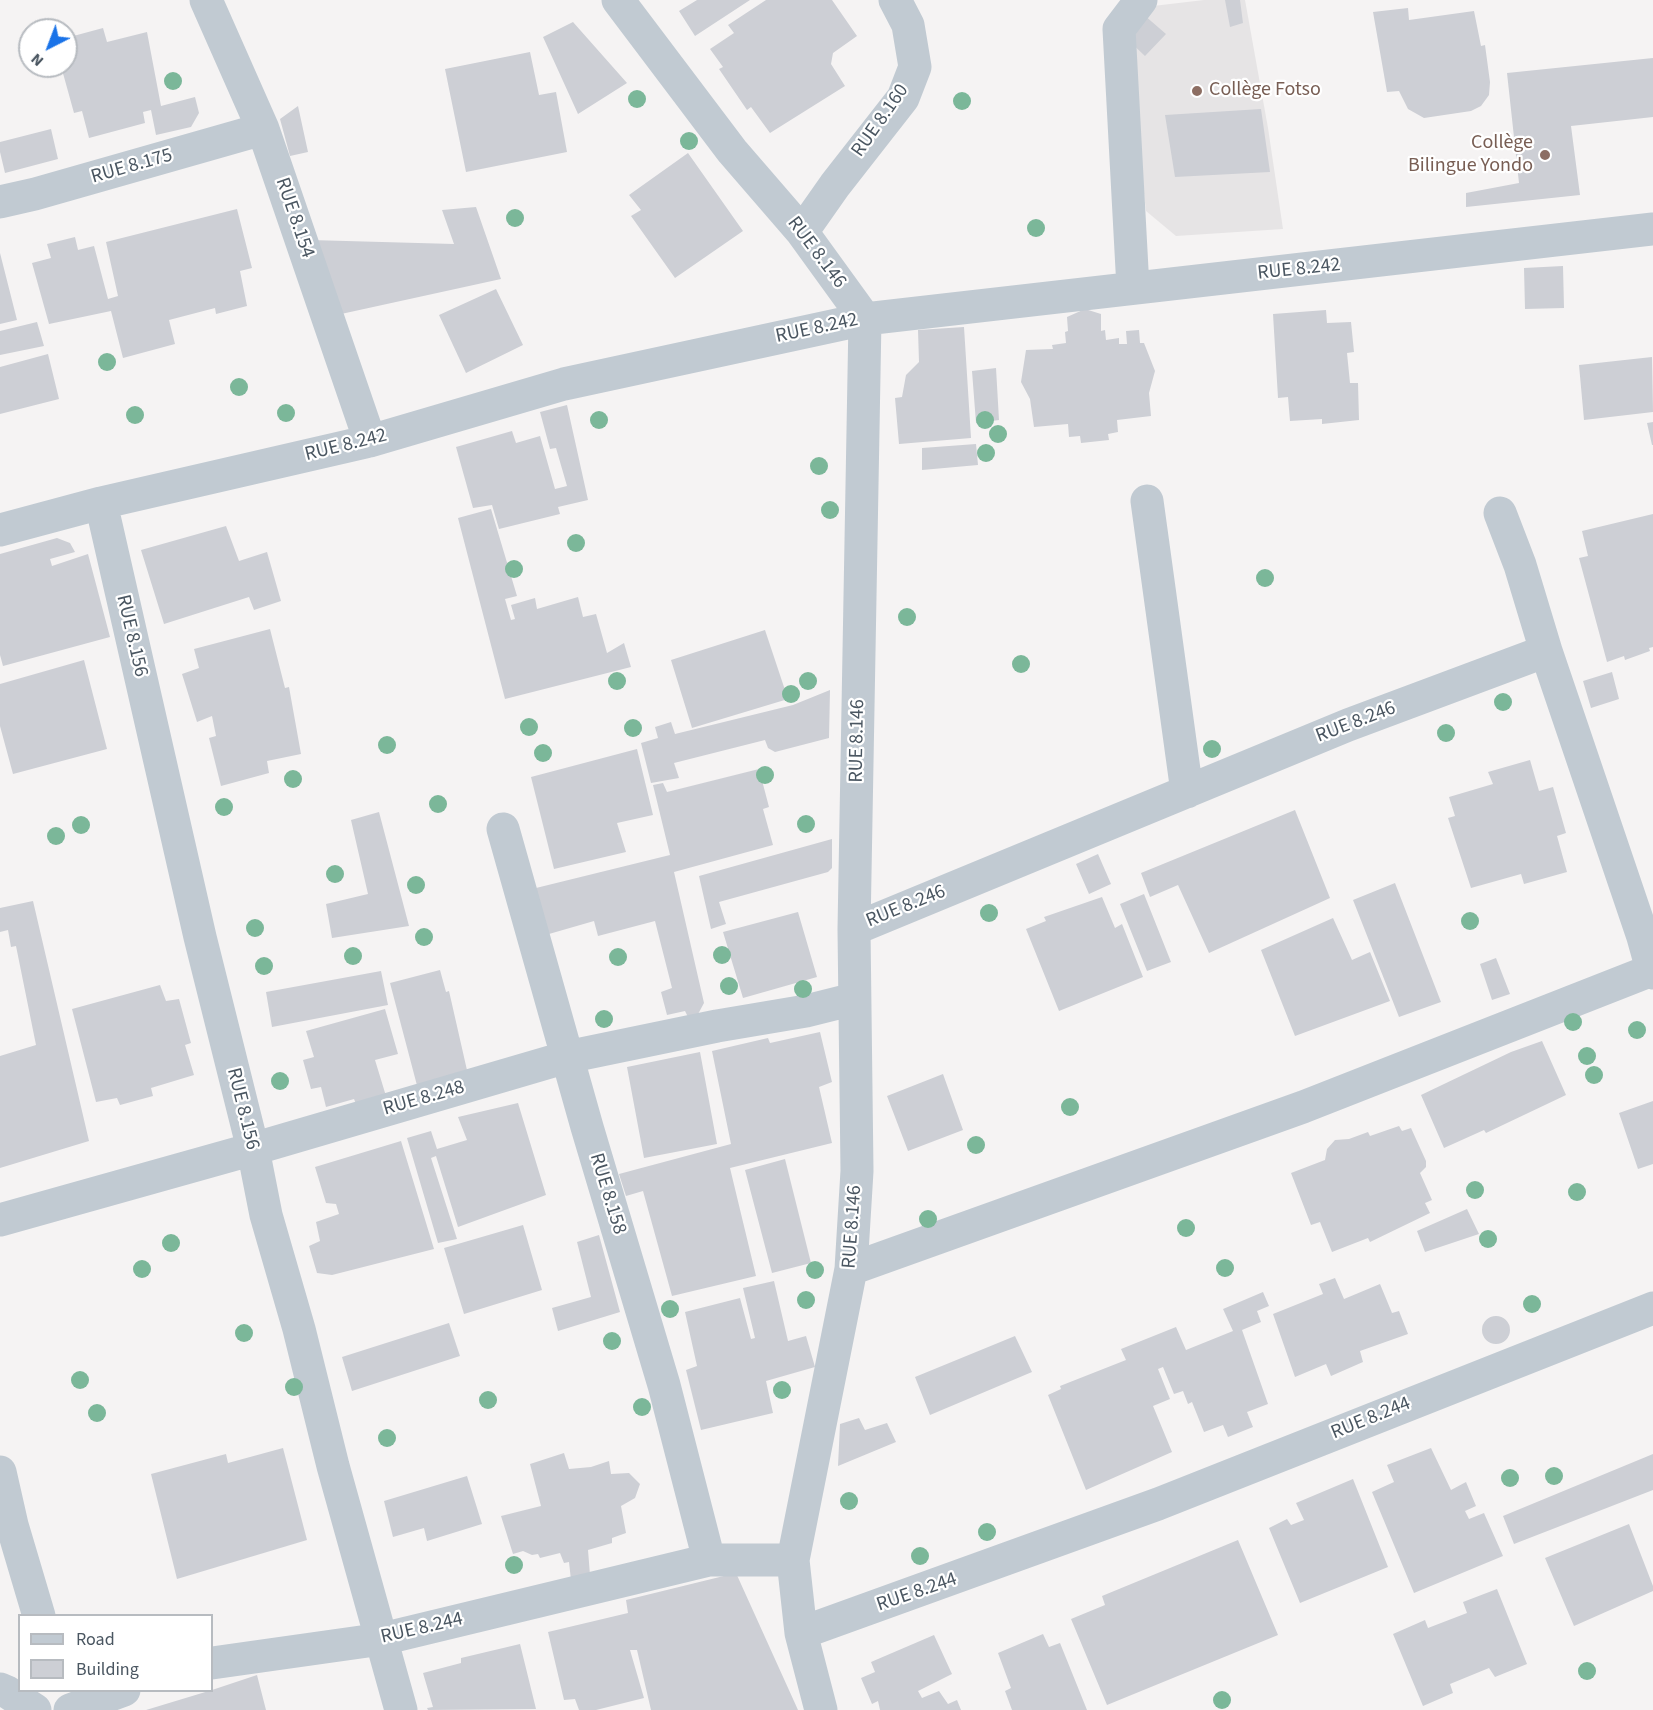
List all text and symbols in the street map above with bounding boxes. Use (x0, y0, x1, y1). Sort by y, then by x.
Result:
north arrow (18, 18, 78, 78)
text: N (26, 48, 49, 72)
place label: Collège Fotso (1209, 79, 1321, 103)
street label: RUE 8.160 (847, 80, 915, 162)
marker: Collège Fotso (1190, 84, 1204, 98)
place label: Collège Bilingue Yondo (1408, 132, 1533, 179)
street label: RUE 8.175 (89, 144, 175, 190)
marker: Collège Bilingue Yondo (1538, 148, 1552, 162)
street label: RUE 8.154 (269, 175, 319, 261)
street label: RUE 8.146 (781, 212, 851, 294)
street label: RUE 8.242 (1256, 254, 1342, 286)
street label: RUE 8.242 (774, 309, 860, 349)
street label: RUE 8.242 (303, 424, 389, 468)
street label: RUE 8.156 (110, 593, 152, 679)
street label: RUE 8.246 (1313, 697, 1399, 749)
street label: RUE 8.146 (845, 699, 871, 783)
street label: RUE 8.246 (863, 880, 949, 934)
street label: RUE 8.156 (220, 1066, 264, 1152)
street label: RUE 8.248 (381, 1076, 467, 1122)
street label: RUE 8.158 (583, 1151, 631, 1237)
street label: RUE 8.146 (838, 1184, 868, 1270)
street label: RUE 8.244 (1328, 1392, 1414, 1446)
street label: RUE 8.244 (874, 1568, 960, 1618)
street label: RUE 8.244 (379, 1608, 465, 1650)
legend (18, 1614, 213, 1692)
text: Road (76, 1627, 115, 1652)
text: Building (76, 1657, 139, 1682)

